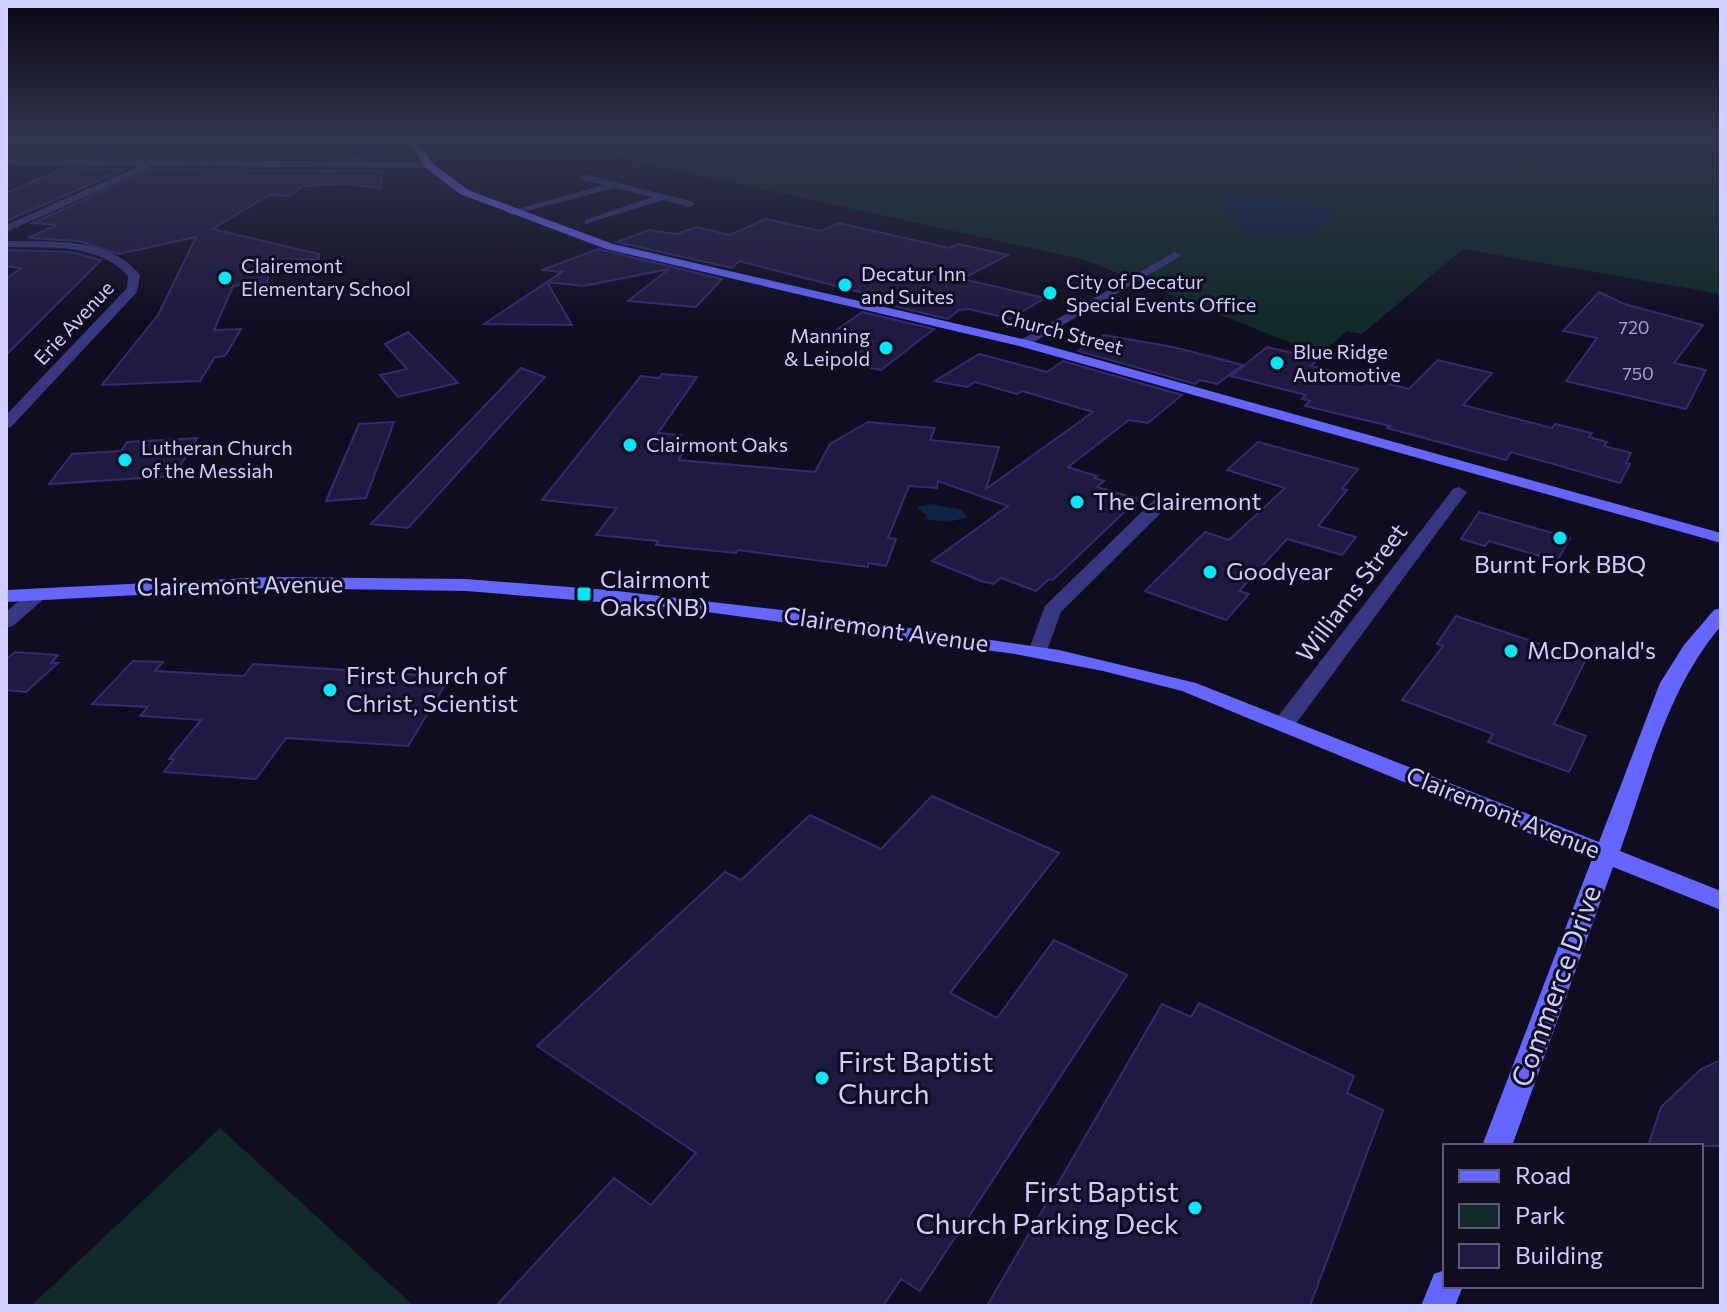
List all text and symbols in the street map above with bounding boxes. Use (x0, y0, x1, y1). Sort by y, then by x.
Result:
place label: Clairemont Elementary School (241, 253, 411, 300)
place label: Decatur Inn and Suites (861, 261, 966, 308)
marker: Clairemont Elementary School (216, 269, 234, 287)
place label: City of Decatur Special Events Office (1066, 269, 1256, 316)
street label: Erie Avenue (28, 275, 118, 369)
marker: Decatur Inn and Suites (836, 276, 854, 294)
marker: City of Decatur Special Events Office (1041, 284, 1059, 302)
street label: Church Street (998, 303, 1126, 359)
house number: 720 (1618, 316, 1650, 338)
place label: Manning & Leipold (784, 323, 870, 370)
marker: Manning & Leipold (877, 339, 895, 357)
place label: Blue Ridge Automotive (1293, 339, 1401, 386)
marker: Blue Ridge Automotive (1268, 354, 1286, 372)
house number: 750 (1622, 362, 1654, 384)
place label: Clairmont Oaks (646, 432, 788, 456)
place label: Lutheran Church of the Messiah (141, 435, 293, 482)
marker: Clairmont Oaks (621, 436, 639, 454)
marker: Lutheran Church of the Messiah (116, 451, 134, 469)
place label: The Clairemont (1093, 486, 1262, 515)
marker: The Clairemont (1068, 493, 1086, 511)
street label: Williams Street (1289, 517, 1412, 667)
marker: Burnt Fork BBQ (1551, 529, 1569, 547)
place label: Burnt Fork BBQ (1474, 549, 1646, 578)
place label: Goodyear (1226, 556, 1333, 585)
marker: Goodyear (1201, 563, 1219, 581)
place label: Clairmont Oaks(NB) (600, 564, 710, 621)
street label: Clairemont Avenue (136, 568, 344, 601)
marker: Clairmont Oaks(NB) (575, 585, 593, 603)
street label: Clairemont Avenue (782, 600, 991, 657)
place label: McDonald's (1527, 635, 1656, 664)
marker: McDonald's (1502, 642, 1520, 660)
place label: First Church of Christ, Scientist (346, 660, 518, 717)
marker: First Church of Christ, Scientist (321, 681, 339, 699)
street label: Clairemont Avenue (1402, 759, 1605, 864)
street label: Commerce Drive (1503, 880, 1607, 1091)
place label: First Baptist Church (838, 1044, 993, 1110)
marker: First Baptist Church (813, 1069, 831, 1087)
legend (1443, 1144, 1703, 1288)
text: Road (1515, 1160, 1571, 1189)
place label: First Baptist Church Parking Deck (915, 1174, 1179, 1240)
marker: First Baptist Church Parking Deck (1186, 1199, 1204, 1217)
text: Park (1515, 1200, 1565, 1229)
text: Building (1515, 1240, 1603, 1269)

